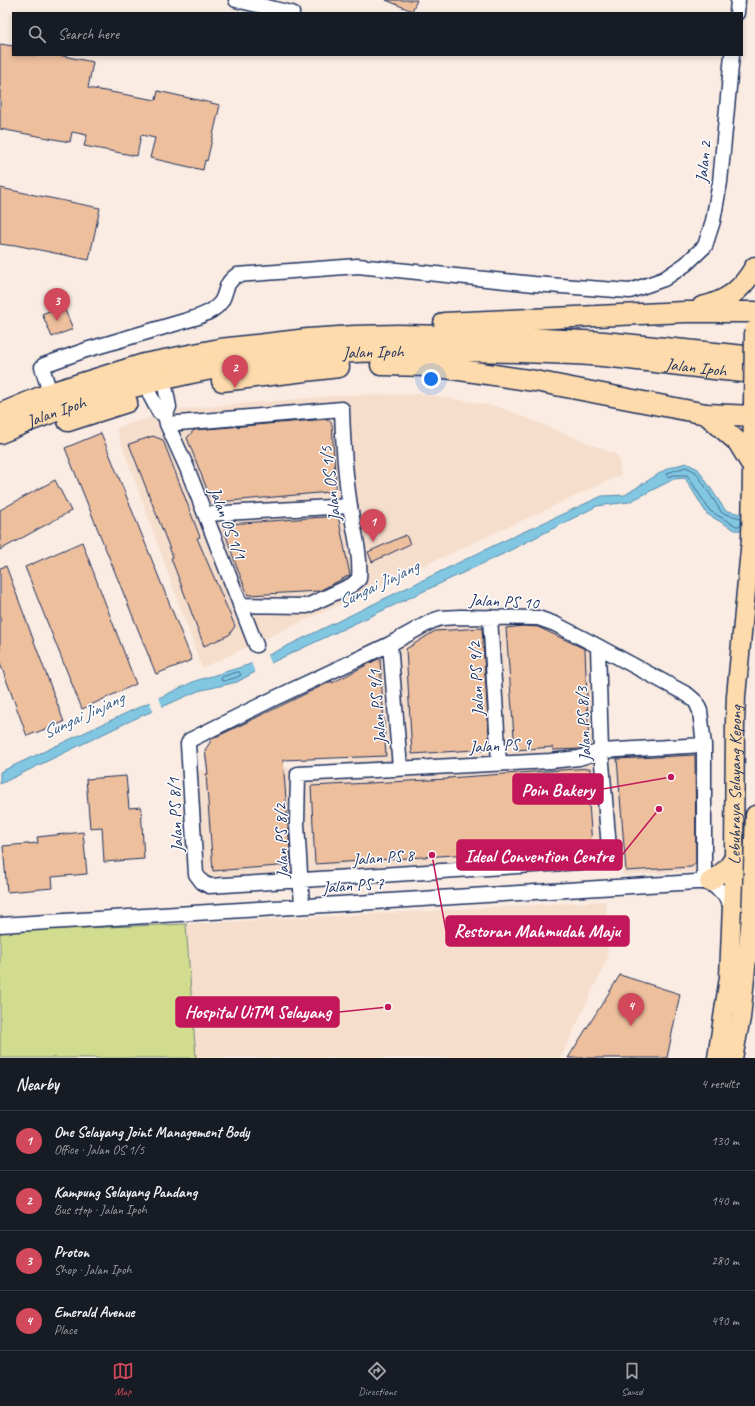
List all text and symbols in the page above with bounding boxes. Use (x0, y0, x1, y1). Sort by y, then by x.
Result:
search box (12, 12, 743, 56)
icon: search (26, 23, 48, 45)
text: Search here (58, 25, 119, 44)
street label: Jalan 2 (691, 139, 716, 185)
pin: 3 (44, 288, 70, 321)
street label: Jalan Ipoh (341, 341, 405, 364)
street label: Jalan Ipoh (664, 353, 729, 381)
pin: 2 (222, 355, 248, 388)
your location (421, 369, 441, 389)
street label: Jalan Ipoh (23, 392, 89, 432)
street label: Jalan OS 1/5 (315, 444, 346, 524)
street label: Jalan OS 1/1 (204, 483, 251, 564)
pin: 1 (360, 509, 386, 542)
water label: Sungai Jinjang (334, 554, 424, 613)
street label: Jalan PS 10 (468, 589, 540, 614)
street label: Jalan PS 9/2 (464, 640, 489, 718)
street label: Jalan PS 9/1 (364, 667, 391, 746)
street label: Jalan PS 8/3 (571, 685, 596, 763)
water label: Sungai Jinjang (39, 686, 129, 743)
street label: Lebuhraya Selayang Kepong (724, 703, 747, 865)
street label: Jalan PS 9 (468, 733, 533, 758)
callout: Poin Bakery (513, 774, 603, 804)
street label: Jalan PS 8/1 (163, 776, 188, 854)
text: Poin Bakery (522, 779, 596, 801)
street label: Jalan PS 8/2 (270, 802, 293, 880)
callout: Ideal Convention Centre (457, 840, 622, 870)
street label: Jalan PS 8 (351, 845, 417, 870)
text: Ideal Convention Centre (465, 845, 615, 867)
street label: Jalan PS 7 (321, 873, 386, 898)
callout: Restoran Mahmudah Maju (446, 916, 629, 946)
text: Restoran Mahmudah Maju (454, 920, 623, 942)
pin: 4 (618, 993, 644, 1026)
callout: Hospital UiTM Selayang (176, 997, 339, 1027)
text: Hospital UiTM Selayang (185, 1001, 333, 1023)
text: Nearby (16, 1074, 59, 1095)
text: 4 results (701, 1076, 739, 1092)
text: One Selayang Joint Management Body (54, 1123, 249, 1142)
text: 1 (26, 1133, 32, 1149)
text: 130 m (711, 1133, 739, 1149)
text: Office · Jalan OS 1/5 (54, 1142, 144, 1158)
text: Kampung Selayang Pandang (54, 1183, 197, 1202)
text: 2 (26, 1193, 32, 1209)
text: 140 m (711, 1193, 739, 1209)
text: Bus stop · Jalan Ipoh (54, 1202, 147, 1218)
text: Proton (54, 1243, 89, 1262)
text: 3 (26, 1253, 32, 1269)
text: 280 m (711, 1253, 739, 1269)
text: Shop · Jalan Ipoh (54, 1262, 132, 1278)
text: Emerald Avenue (54, 1303, 135, 1322)
text: 4 (26, 1313, 32, 1329)
text: 490 m (711, 1313, 739, 1329)
text: Place (54, 1322, 77, 1338)
tab: Map (112, 1360, 134, 1398)
tab: Directions (358, 1360, 397, 1398)
tab: Saved (621, 1360, 643, 1398)

